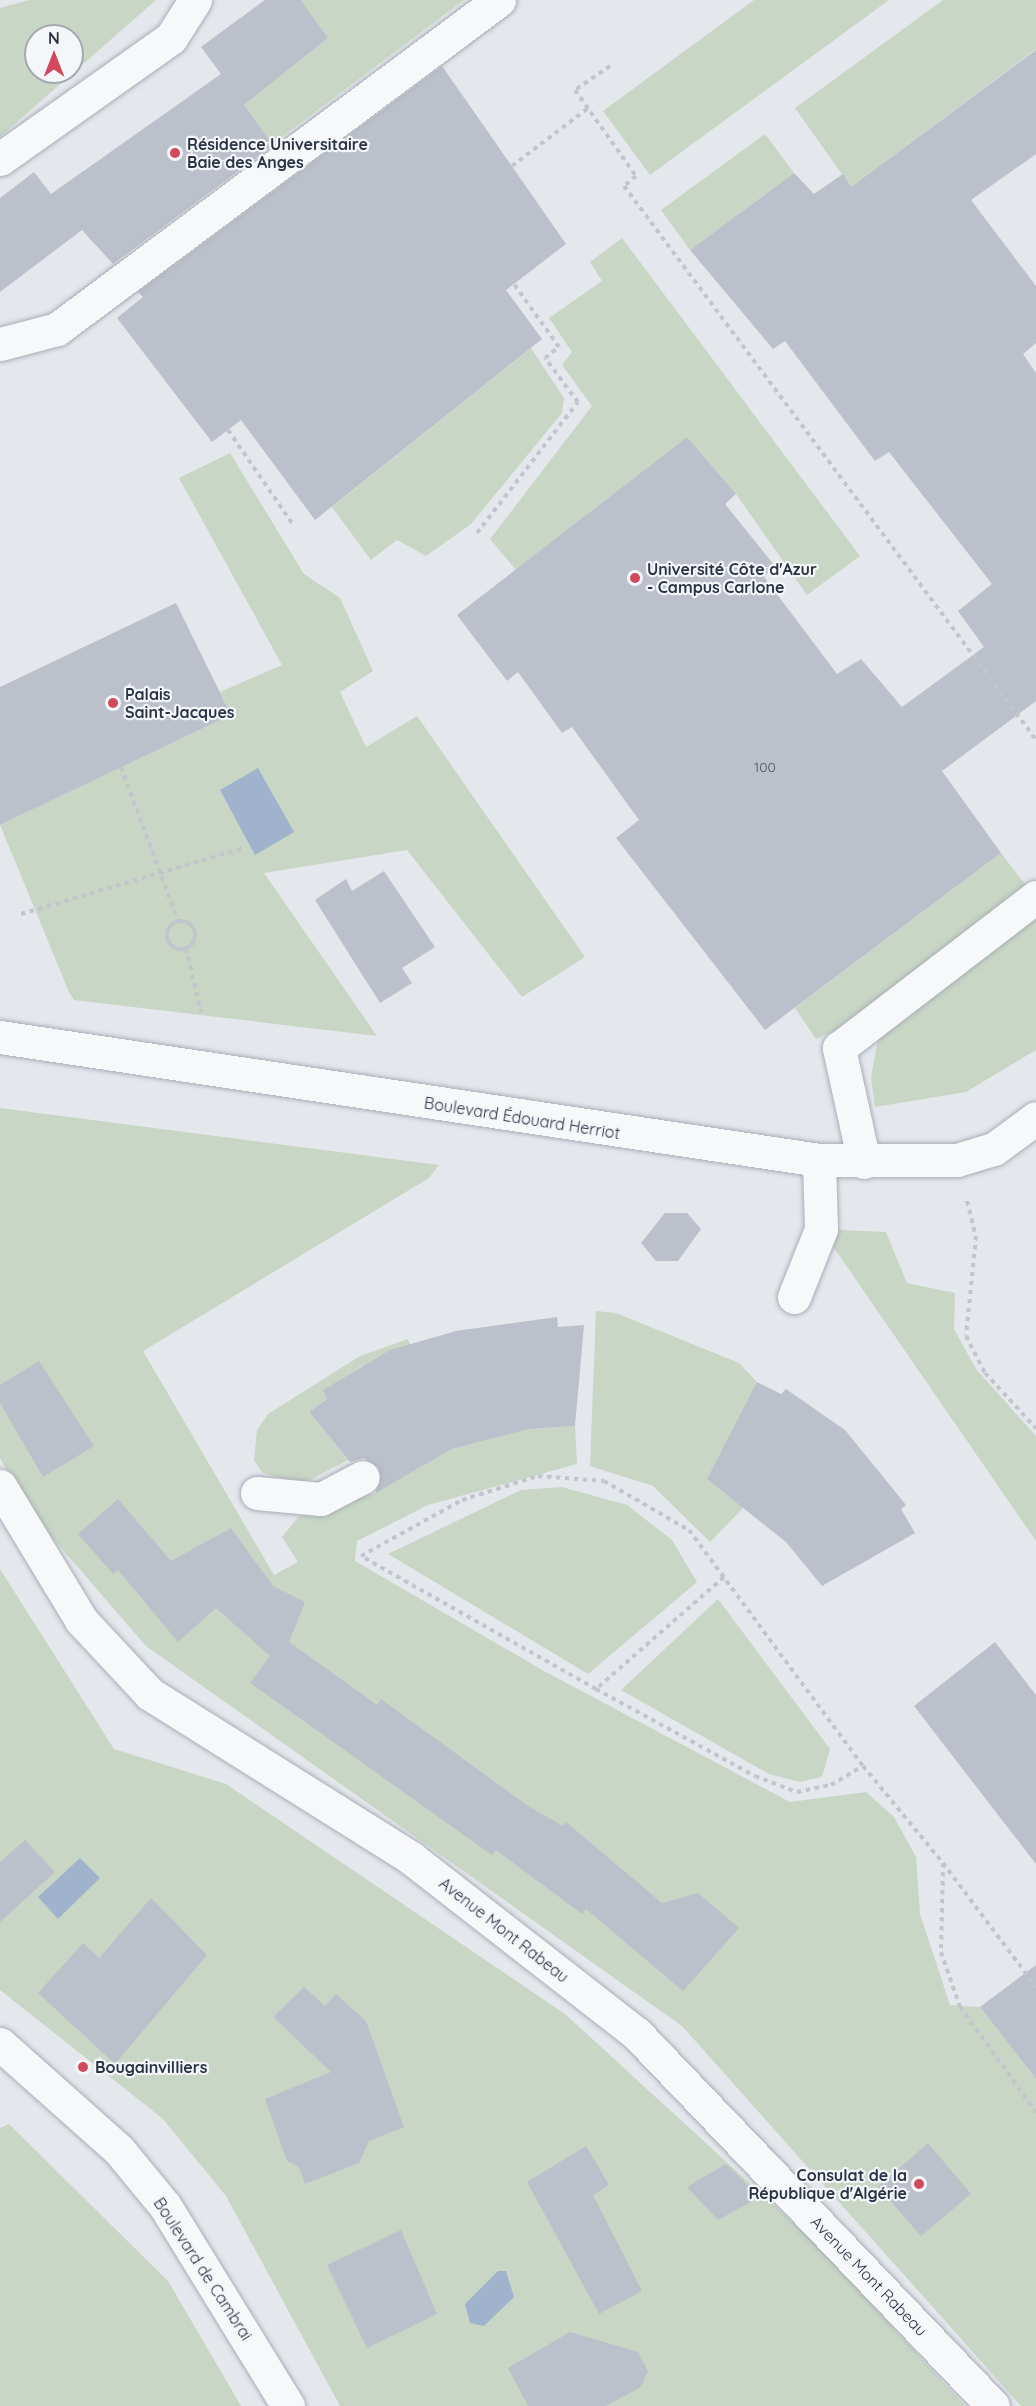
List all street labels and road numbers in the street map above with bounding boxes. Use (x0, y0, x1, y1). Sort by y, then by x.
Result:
street label: Boulevard Édouard Herriot (423, 1093, 621, 1143)
street label: Avenue Mont Rabeau (435, 1874, 573, 1986)
street label: Boulevard de Cambrai (150, 2194, 256, 2344)
street label: Avenue Mont Rabeau (807, 2212, 931, 2340)

